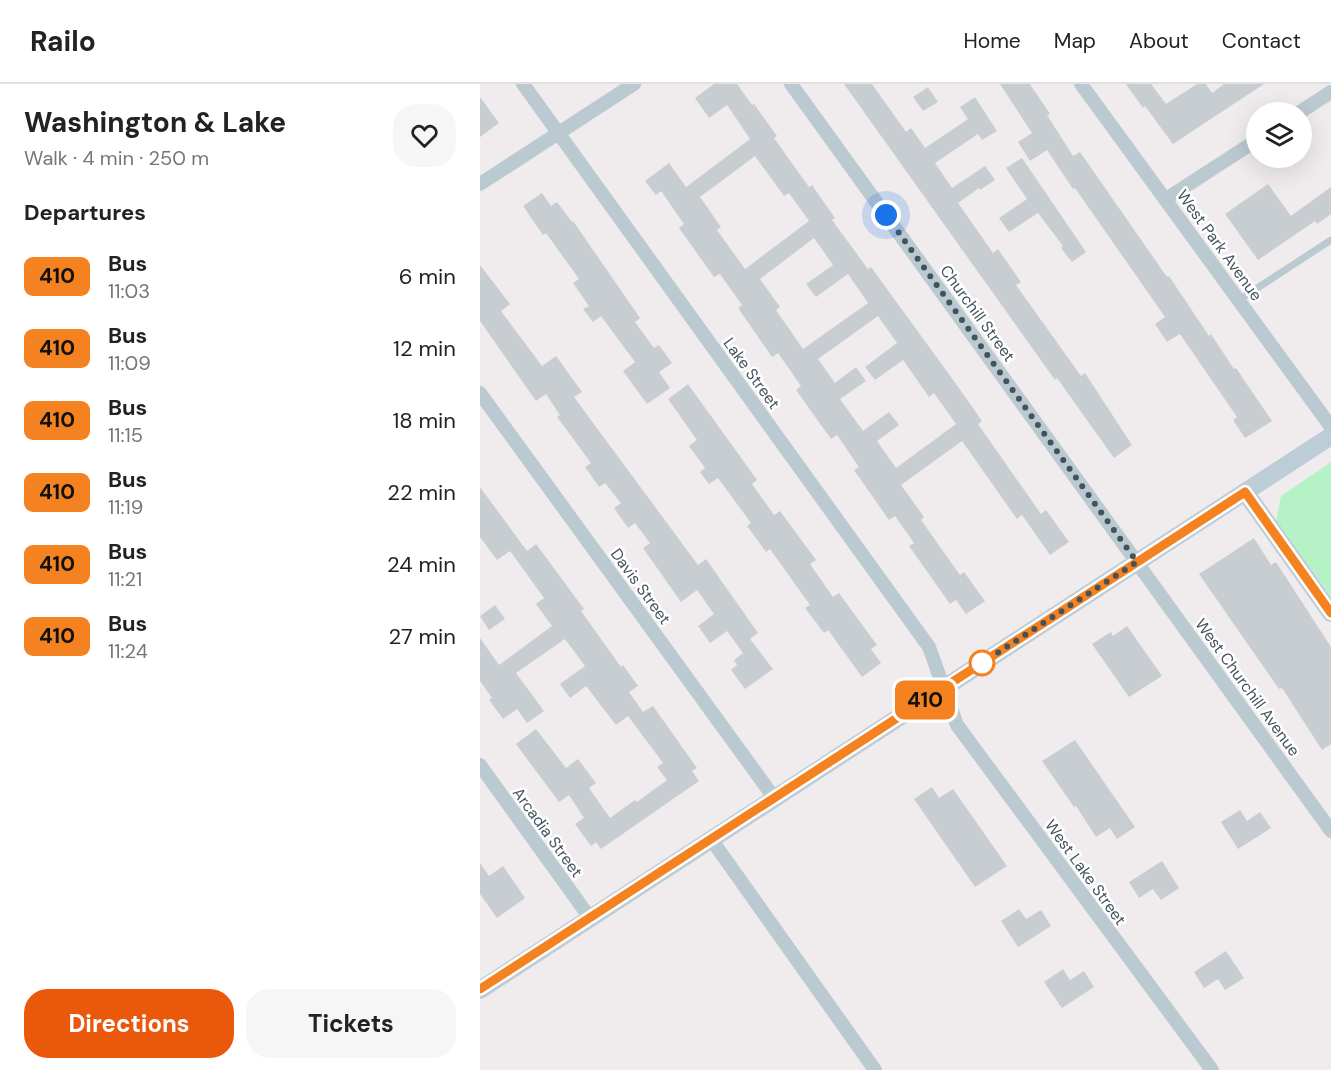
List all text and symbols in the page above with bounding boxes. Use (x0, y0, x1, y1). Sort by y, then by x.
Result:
text: Railo (30, 23, 96, 60)
text: Home (963, 27, 1021, 55)
text: Map (1054, 27, 1096, 55)
text: About (1129, 27, 1189, 55)
text: Contact (1222, 27, 1301, 55)
map controls (1246, 102, 1312, 168)
button: layers (1246, 102, 1312, 168)
text: Washington & Lake (24, 104, 286, 141)
button: heart (393, 104, 456, 167)
text: Walk · 4 min · 250 m (24, 145, 209, 171)
street label: West Park Avenue (1172, 186, 1267, 305)
text: Departures (24, 198, 146, 227)
your location (871, 200, 901, 230)
text: Bus (108, 249, 147, 278)
street label: Churchill Street (935, 261, 1020, 366)
text: 410 (39, 262, 75, 290)
text: 6 min (399, 262, 456, 291)
text: 11:03 (108, 278, 150, 304)
text: Bus (108, 321, 147, 350)
street label: Lake Street (719, 333, 785, 413)
text: 410 (39, 334, 75, 362)
text: 12 min (393, 334, 456, 363)
text: 11:09 (108, 350, 151, 376)
text: Bus (108, 393, 147, 422)
text: 410 (39, 406, 75, 434)
text: 18 min (392, 406, 456, 435)
text: 11:15 (108, 422, 143, 448)
text: Bus (108, 465, 147, 494)
text: 410 (39, 478, 75, 506)
text: 22 min (387, 478, 456, 507)
text: 11:19 (108, 494, 143, 520)
text: Bus (108, 537, 147, 566)
street label: Davis Street (606, 544, 675, 629)
text: 410 (39, 550, 75, 578)
text: 24 min (387, 550, 456, 579)
text: 11:21 (108, 566, 142, 592)
text: Bus (108, 609, 147, 638)
street label: West Churchill Avenue (1190, 614, 1305, 760)
text: 410 (39, 622, 75, 650)
text: 27 min (389, 622, 456, 651)
text: 11:24 (108, 638, 148, 664)
unlabelled marker (969, 650, 995, 676)
line badge: 410 (890, 680, 960, 720)
text: 410 (907, 686, 943, 714)
street label: Arcadia Street (508, 783, 587, 881)
street label: West Lake Street (1040, 815, 1131, 929)
button: Directions (24, 989, 234, 1058)
button: Tickets (246, 989, 456, 1058)

